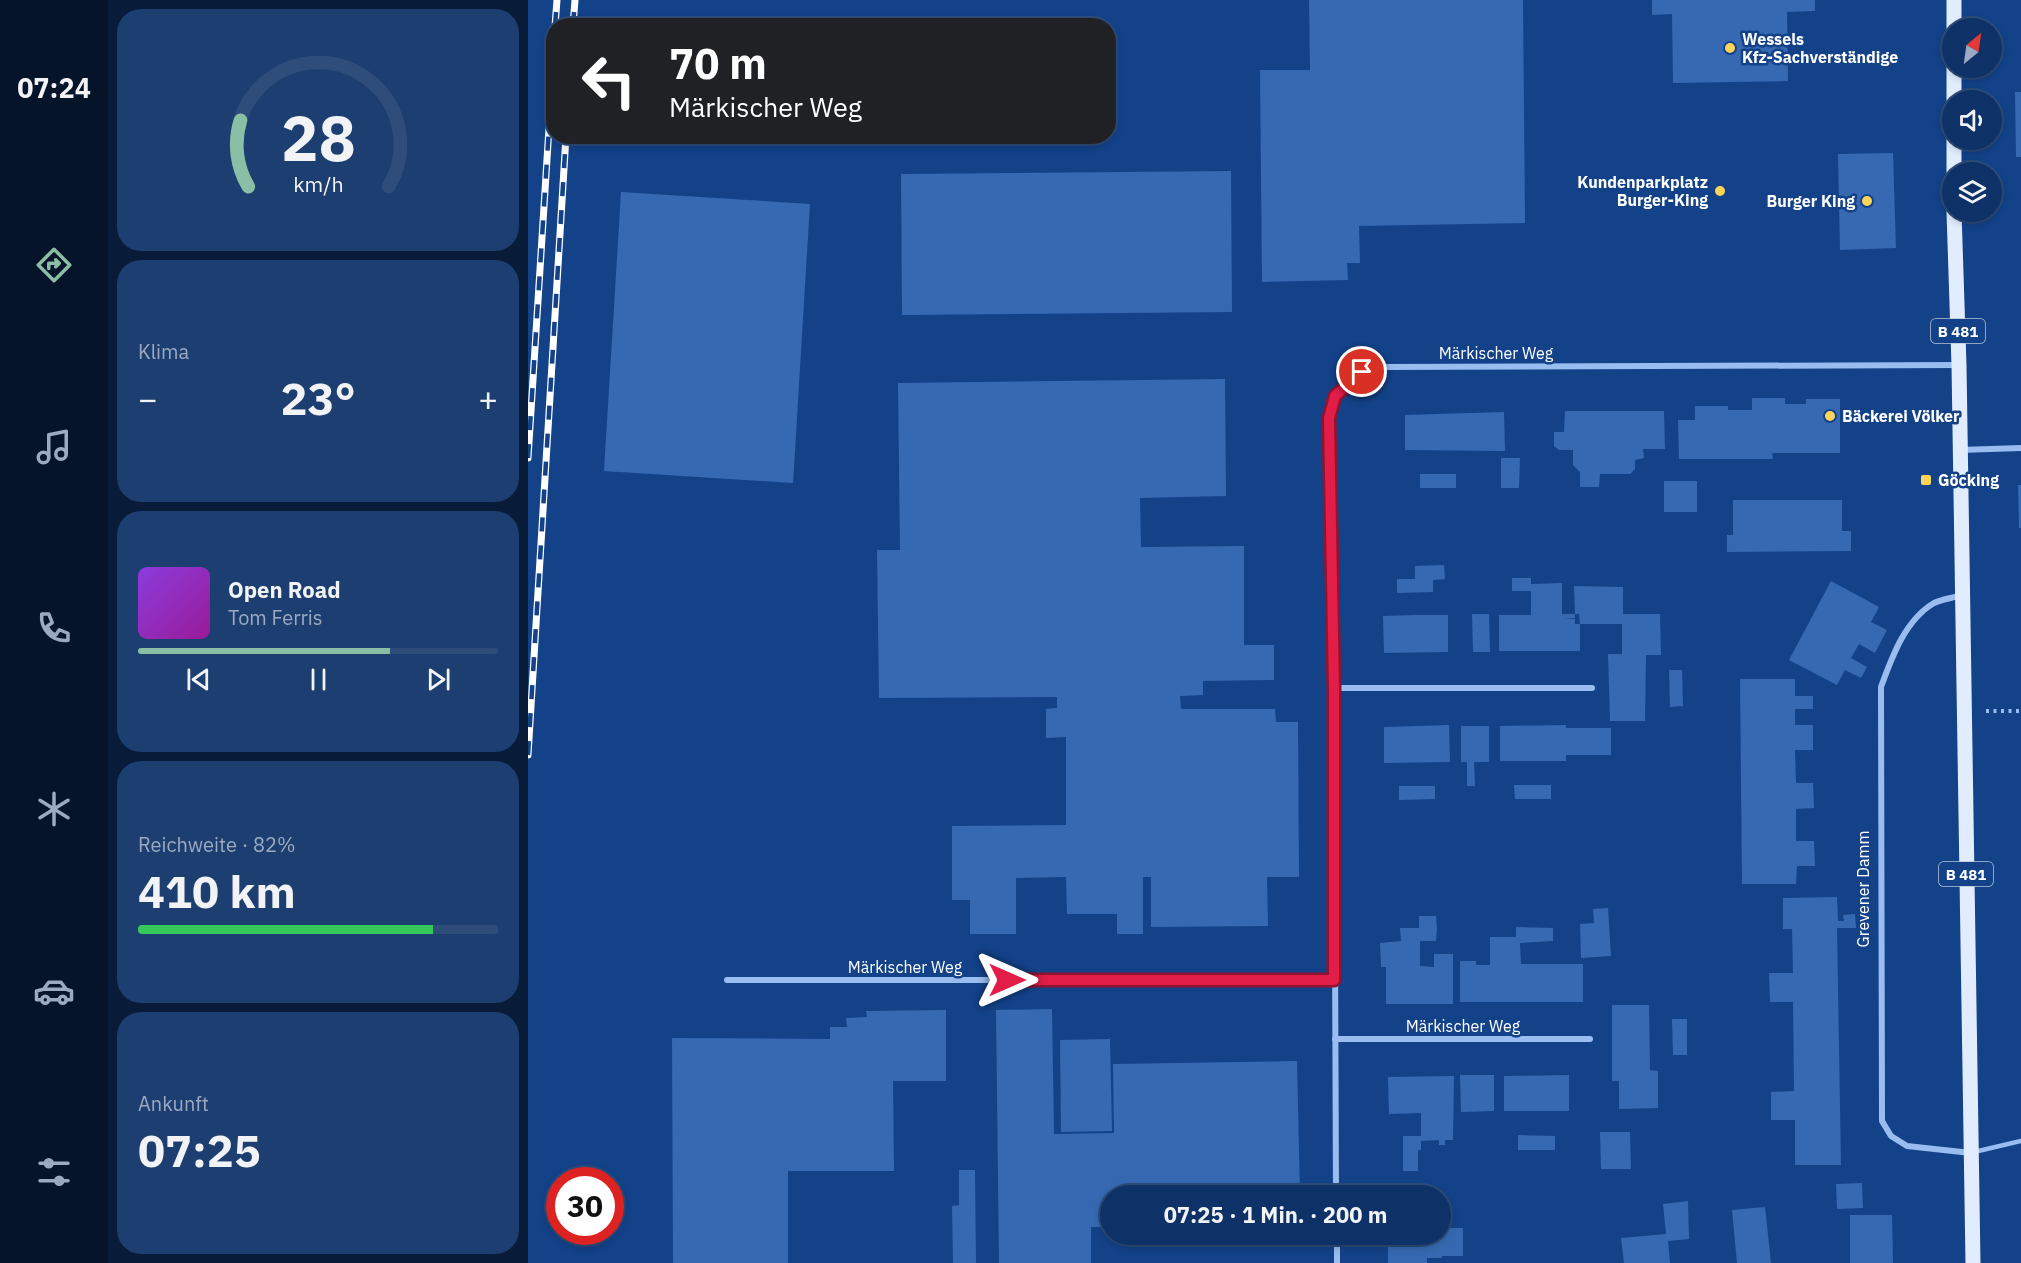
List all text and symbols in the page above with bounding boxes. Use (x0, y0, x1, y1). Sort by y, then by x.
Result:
north arrow (1942, 18, 2002, 78)
map controls (1942, 18, 2002, 222)
place label: Wessels Kfz-Sachverständige (1742, 29, 1898, 67)
text: 70 m (669, 36, 767, 91)
marker: Wessels Kfz-Sachverständige (1723, 41, 1737, 55)
icon: left (570, 42, 648, 120)
text: 07:24 (17, 70, 91, 105)
text: Märkischer Weg (669, 89, 862, 124)
button: sound (1942, 90, 2002, 150)
text: 28 (281, 97, 355, 178)
button: layers (1942, 162, 2002, 222)
text: km/h (293, 170, 343, 198)
place label: Kundenparkplatz Burger-King (1577, 172, 1708, 210)
marker: Kundenparkplatz Burger-King (1713, 184, 1727, 198)
place label: Burger King (1767, 191, 1855, 211)
marker: Burger King (1860, 194, 1874, 208)
icon: directions (33, 244, 75, 286)
road number: B 481 (1931, 319, 1985, 343)
text: Klima (138, 338, 189, 365)
street label: Märkischer Weg (1439, 343, 1554, 363)
pin (1336, 346, 1387, 397)
icon: arrive (1345, 355, 1378, 388)
text: 23° (280, 369, 356, 427)
text: − (138, 377, 158, 420)
text: + (478, 377, 498, 420)
place label: Bäckerei Völker (1842, 406, 1960, 426)
marker: Bäckerei Völker (1823, 409, 1837, 423)
icon: music (33, 426, 75, 468)
place label: Göcking (1938, 470, 1999, 490)
marker: Göcking (1919, 473, 1933, 487)
text: Open Road (228, 575, 341, 604)
text: Tom Ferris (228, 604, 323, 631)
icon: phone (33, 607, 75, 649)
icon: previous (182, 663, 215, 696)
icon: pause (302, 663, 335, 696)
icon: next (422, 663, 455, 696)
icon: climate (33, 788, 75, 830)
text: Reichweite · 82% (138, 831, 295, 858)
street label: Grevener Damm (1853, 831, 1873, 947)
text: 410 km (138, 862, 296, 920)
road number: B 481 (1939, 862, 1993, 886)
position arrow (975, 948, 1039, 1012)
street label: Märkischer Weg (848, 957, 963, 977)
icon: car (33, 970, 75, 1012)
street label: Märkischer Weg (1406, 1016, 1521, 1036)
text: Ankunft (138, 1090, 209, 1117)
text: 07:25 (138, 1121, 261, 1179)
icon: filters (33, 1151, 75, 1193)
speed limit sign: 30 (546, 1167, 624, 1245)
text: 07:25 · 1 Min. · 200 m (1164, 1200, 1387, 1229)

